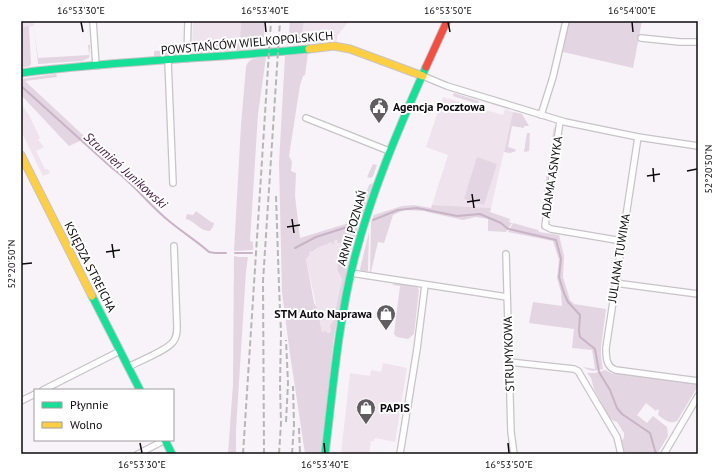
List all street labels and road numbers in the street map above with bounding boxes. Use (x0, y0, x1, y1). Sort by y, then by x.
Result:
street label: POWSTAŃCÓW WIELKOPOLSKICH (160, 27, 334, 58)
street label: ADAMA ASNYKA (538, 135, 565, 219)
street label: ARMII POZNAŃ (334, 188, 369, 267)
street label: JULIANA TUWIMA (604, 212, 633, 304)
street label: KSIĘDZA STREICHA (61, 219, 120, 314)
street label: STRUMYKOWA (500, 316, 517, 392)

